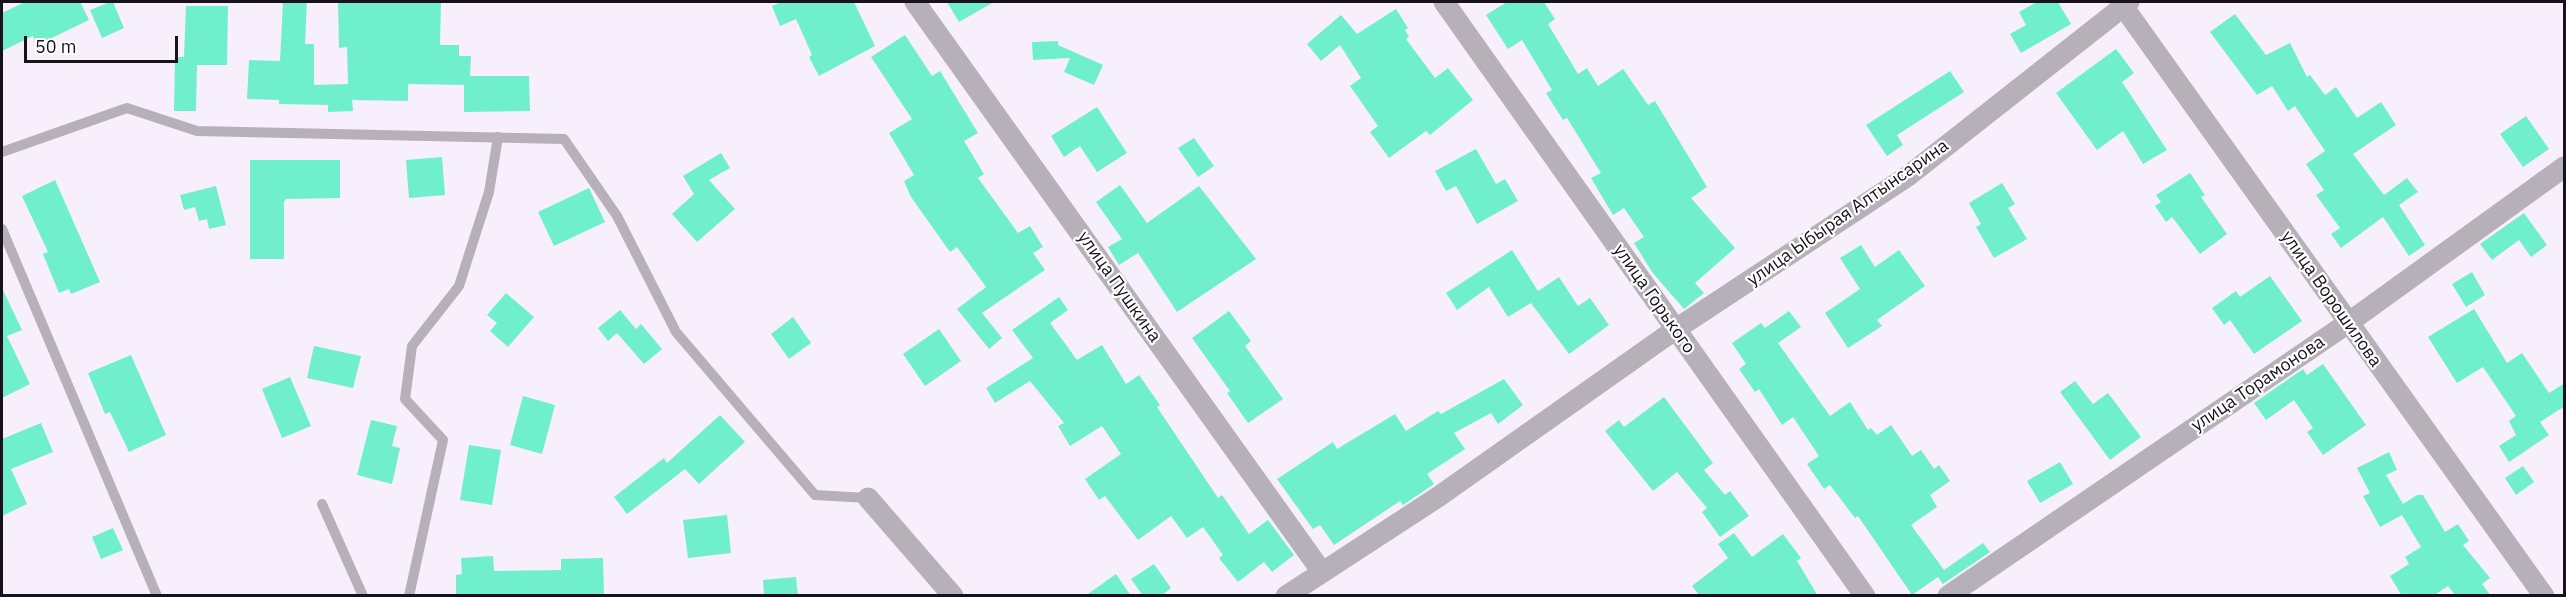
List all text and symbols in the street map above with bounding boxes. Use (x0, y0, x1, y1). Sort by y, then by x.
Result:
scale bar (27, 24, 182, 62)
text: 50 m (35, 35, 77, 58)
street label: улица Ыбырая Алтынсарина (1743, 135, 1953, 291)
street label: улица Пушкина (1073, 227, 1165, 347)
street label: улица Ворошилова (2276, 227, 2386, 371)
street label: улица Горького (1608, 240, 1700, 358)
street label: улица Торамонова (2187, 331, 2329, 437)

